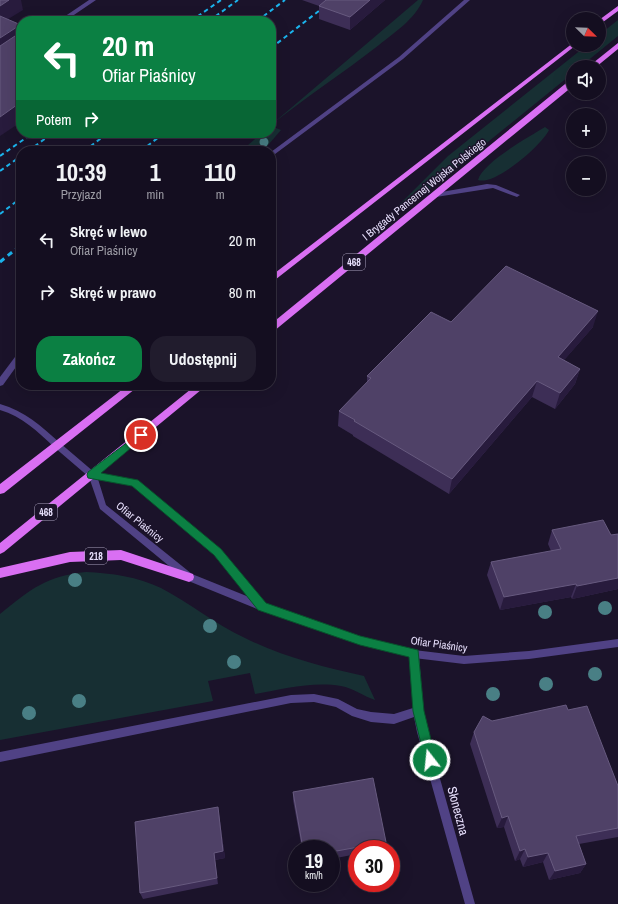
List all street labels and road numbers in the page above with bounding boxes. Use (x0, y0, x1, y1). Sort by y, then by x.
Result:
street label: I Brygady Pancernej Wojska Polskiego (359, 135, 489, 243)
road number: 468 (343, 254, 365, 270)
street label: Ofiar Piaśnicy (113, 499, 167, 546)
road number: 468 (35, 504, 57, 520)
road number: 218 (85, 548, 107, 564)
street label: Ofiar Piaśnicy (410, 633, 469, 655)
street label: Słoneczna (443, 785, 473, 837)

